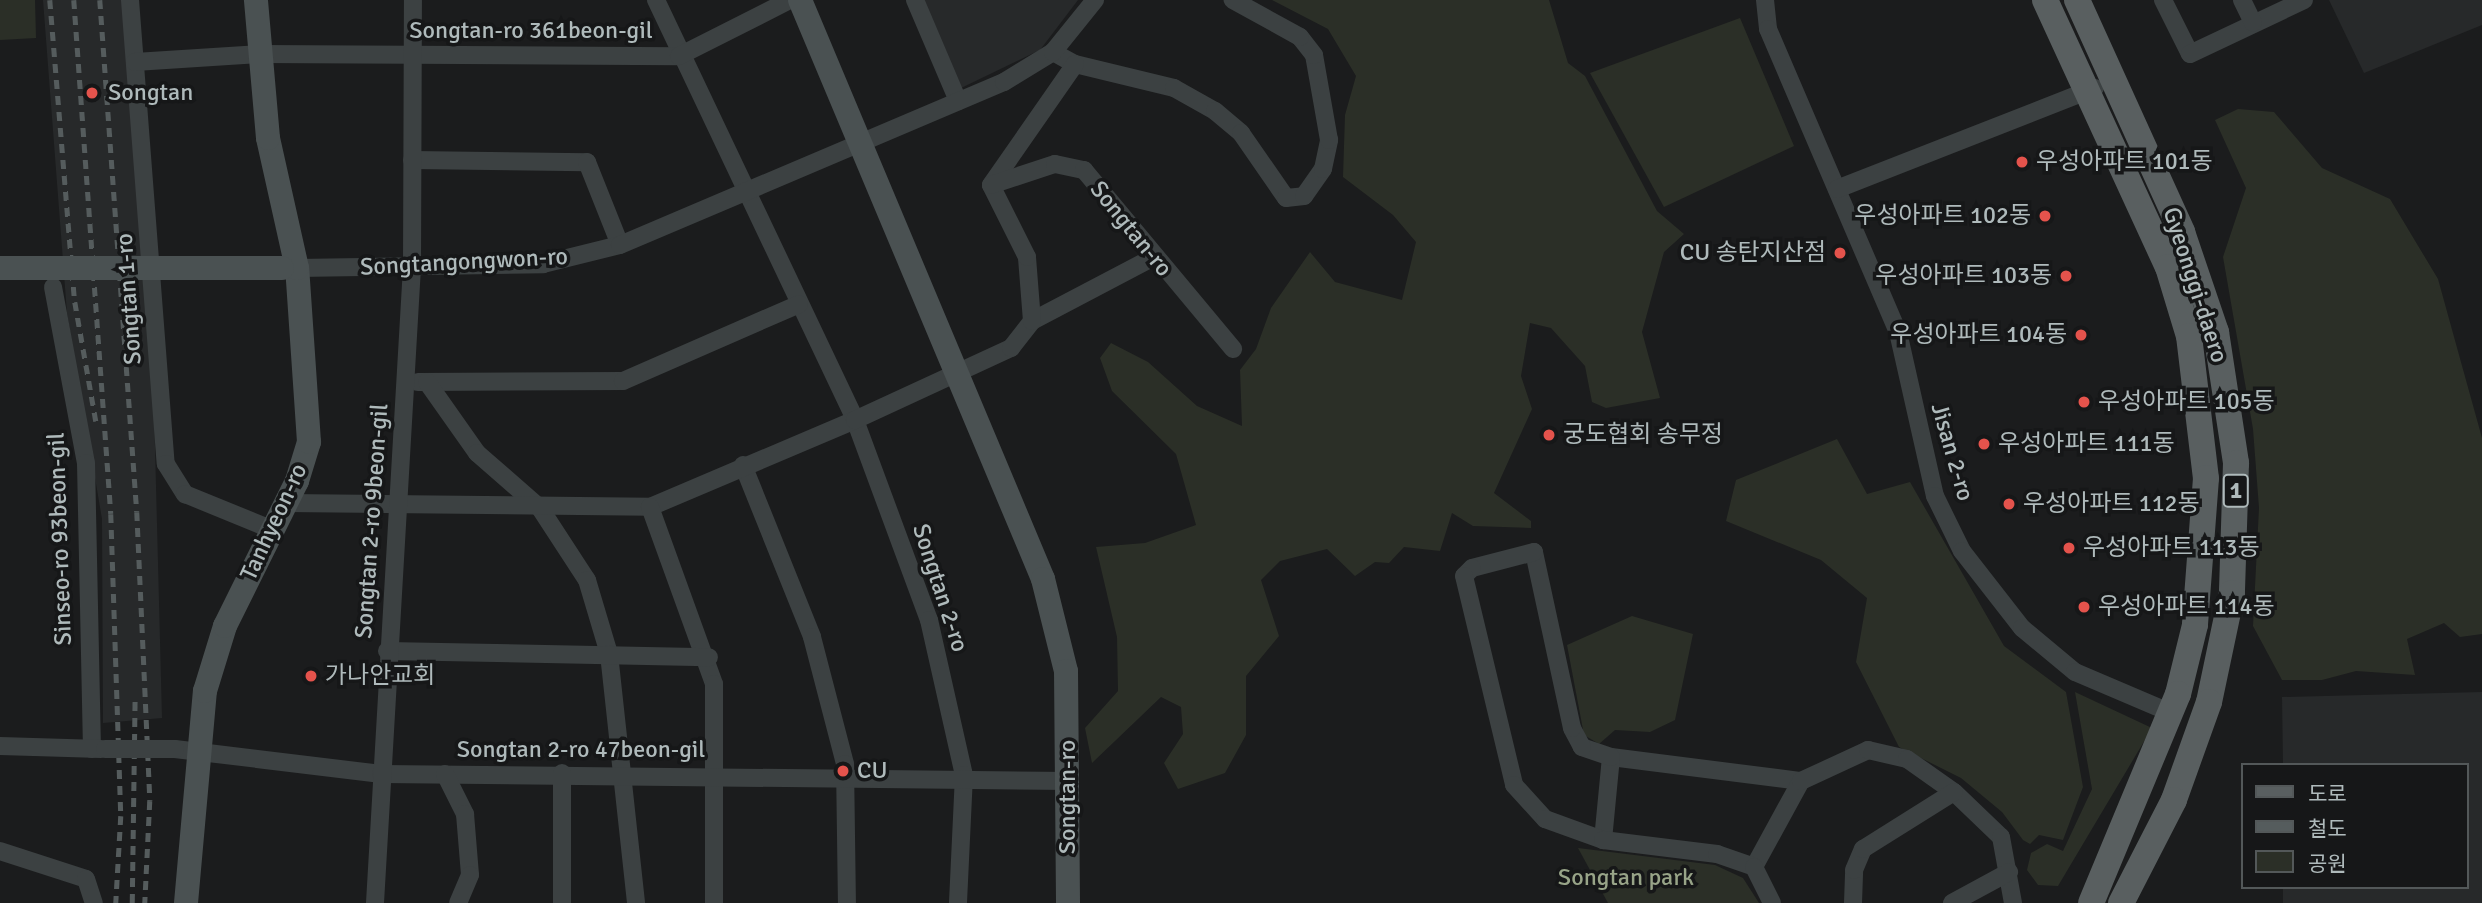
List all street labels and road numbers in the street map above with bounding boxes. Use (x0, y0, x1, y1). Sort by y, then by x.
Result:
street label: Songtan-ro 361beon-gil (409, 17, 653, 45)
street label: Songtan-ro (1084, 175, 1178, 283)
street label: Gyeonggi-daero (2156, 204, 2234, 366)
street label: Songtan 1-ro (110, 232, 148, 366)
street label: Songtangongwon-ro (359, 242, 569, 282)
street label: Jisan 2-ro (1924, 400, 1980, 504)
street label: Songtan 2-ro 9beon-gil (349, 402, 395, 640)
street label: Sinseo-ro 93beon-gil (42, 432, 78, 646)
street label: Tanhyeon-ro (234, 459, 314, 585)
road number: 1 (2222, 471, 2250, 510)
street label: Songtan 2-ro (906, 520, 974, 656)
street label: Songtan 2-ro 47beon-gil (457, 736, 705, 764)
street label: Songtan-ro (1054, 740, 1082, 854)

